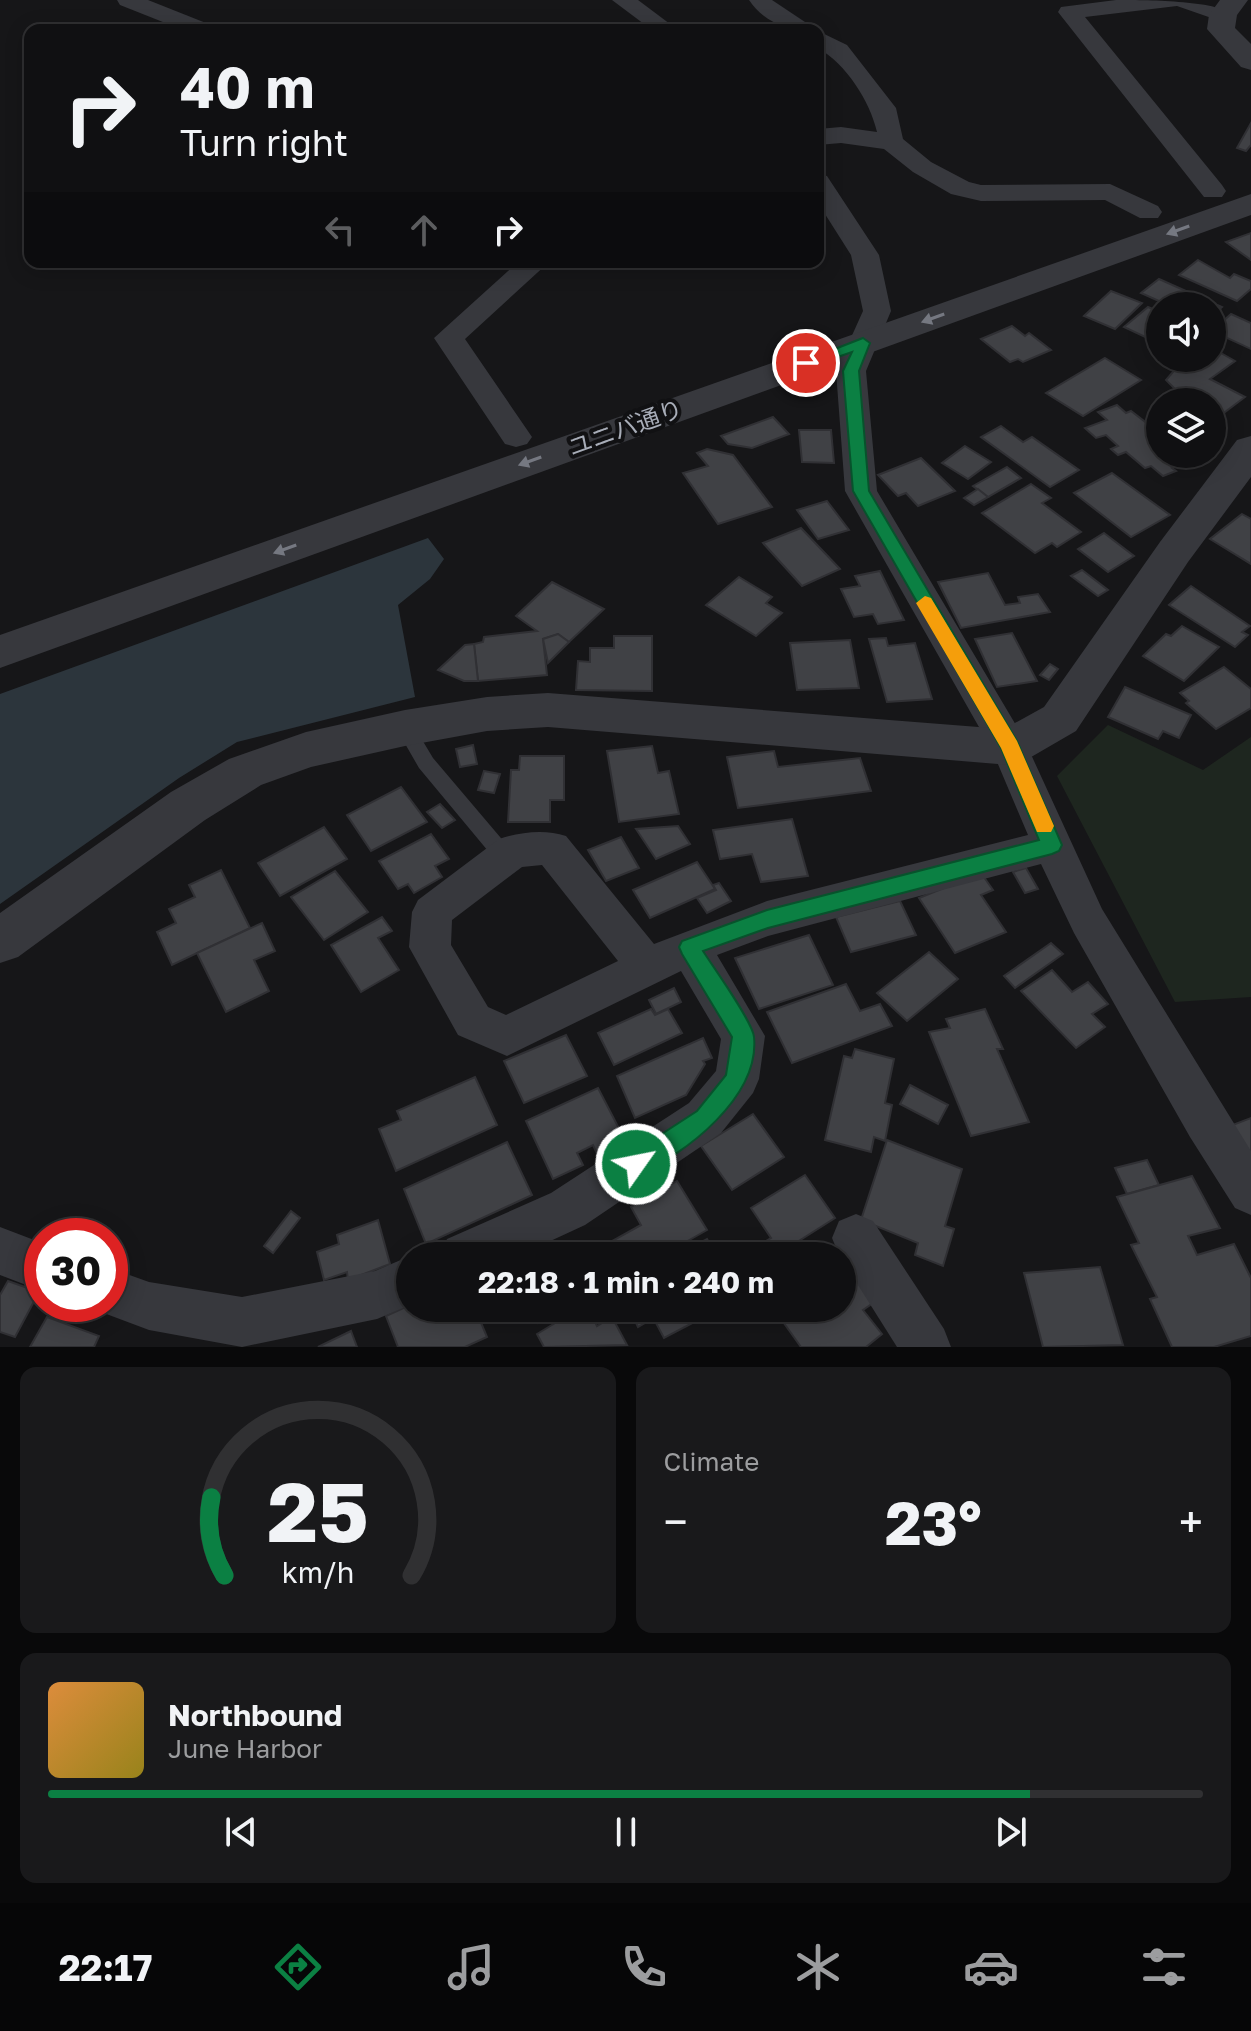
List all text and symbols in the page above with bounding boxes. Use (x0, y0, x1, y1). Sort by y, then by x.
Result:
text: 40 m (180, 53, 314, 120)
icon: right (48, 56, 152, 160)
text: Turn right (180, 121, 348, 164)
icon: left (318, 208, 362, 252)
icon: ahead (402, 208, 446, 252)
icon: right (486, 208, 530, 252)
one-way arrow (1165, 225, 1189, 237)
map controls (1146, 292, 1226, 468)
button: sound (1146, 292, 1226, 372)
one-way arrow (921, 312, 945, 325)
pin (772, 329, 840, 397)
icon: arrive (784, 341, 828, 385)
button: layers (1146, 388, 1226, 468)
street label: ユニバ通り (564, 393, 686, 461)
one-way arrow (517, 456, 541, 468)
one-way arrow (273, 544, 297, 556)
position arrow (594, 1122, 678, 1206)
speed limit sign: 30 (24, 1218, 128, 1322)
text: 22:18 · 1 min · 240 m (478, 1264, 774, 1300)
text: Climate (664, 1446, 759, 1477)
text: 25 (267, 1460, 369, 1560)
text: 23° (885, 1486, 982, 1558)
text: − (664, 1495, 688, 1548)
text: + (1179, 1495, 1203, 1548)
text: km/h (281, 1555, 354, 1589)
text: Northbound (168, 1697, 342, 1733)
text: June Harbor (168, 1733, 322, 1764)
icon: previous (219, 1810, 263, 1854)
icon: pause (604, 1810, 648, 1854)
icon: next (989, 1810, 1033, 1854)
icon: directions (270, 1939, 326, 1995)
icon: music (443, 1939, 499, 1995)
icon: phone (616, 1939, 672, 1995)
icon: climate (790, 1939, 846, 1995)
icon: car (963, 1939, 1019, 1995)
icon: filters (1136, 1939, 1192, 1995)
text: 22:17 (59, 1946, 152, 1989)

